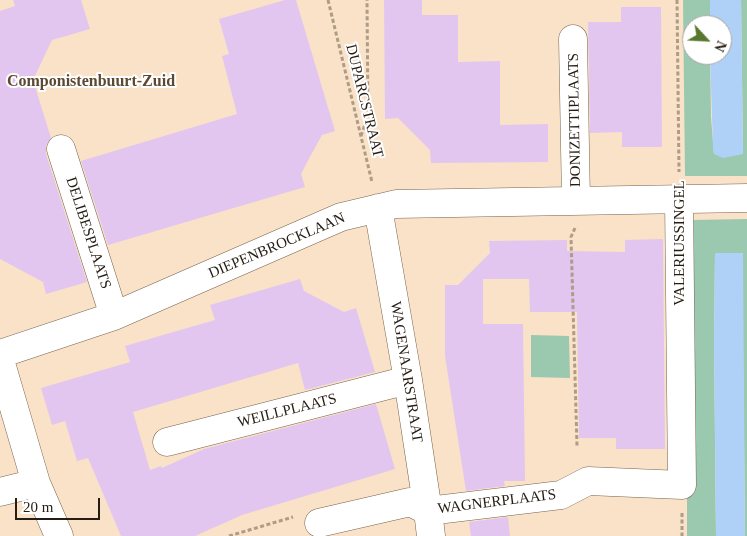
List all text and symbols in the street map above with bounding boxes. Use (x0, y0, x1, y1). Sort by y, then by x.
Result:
north arrow (682, 15, 732, 65)
text: N (711, 38, 729, 54)
street label: DUPARCSTRAAT (341, 42, 387, 160)
street label: DONIZETTIPLAATS (565, 53, 585, 187)
district label: Componistenbuurt-Zuid (7, 72, 175, 92)
street label: DELIBESPLAATS (61, 175, 115, 291)
street label: VALERIUSSINGEL (671, 180, 689, 306)
street label: DIEPENBROCKLAAN (206, 209, 348, 283)
street label: WAGENAARSTRAAT (386, 300, 426, 444)
street label: WEILLPLAATS (236, 390, 338, 432)
street label: WAGNERPLAATS (437, 486, 557, 518)
scale bar (18, 488, 102, 520)
text: 20 m (23, 499, 53, 515)

